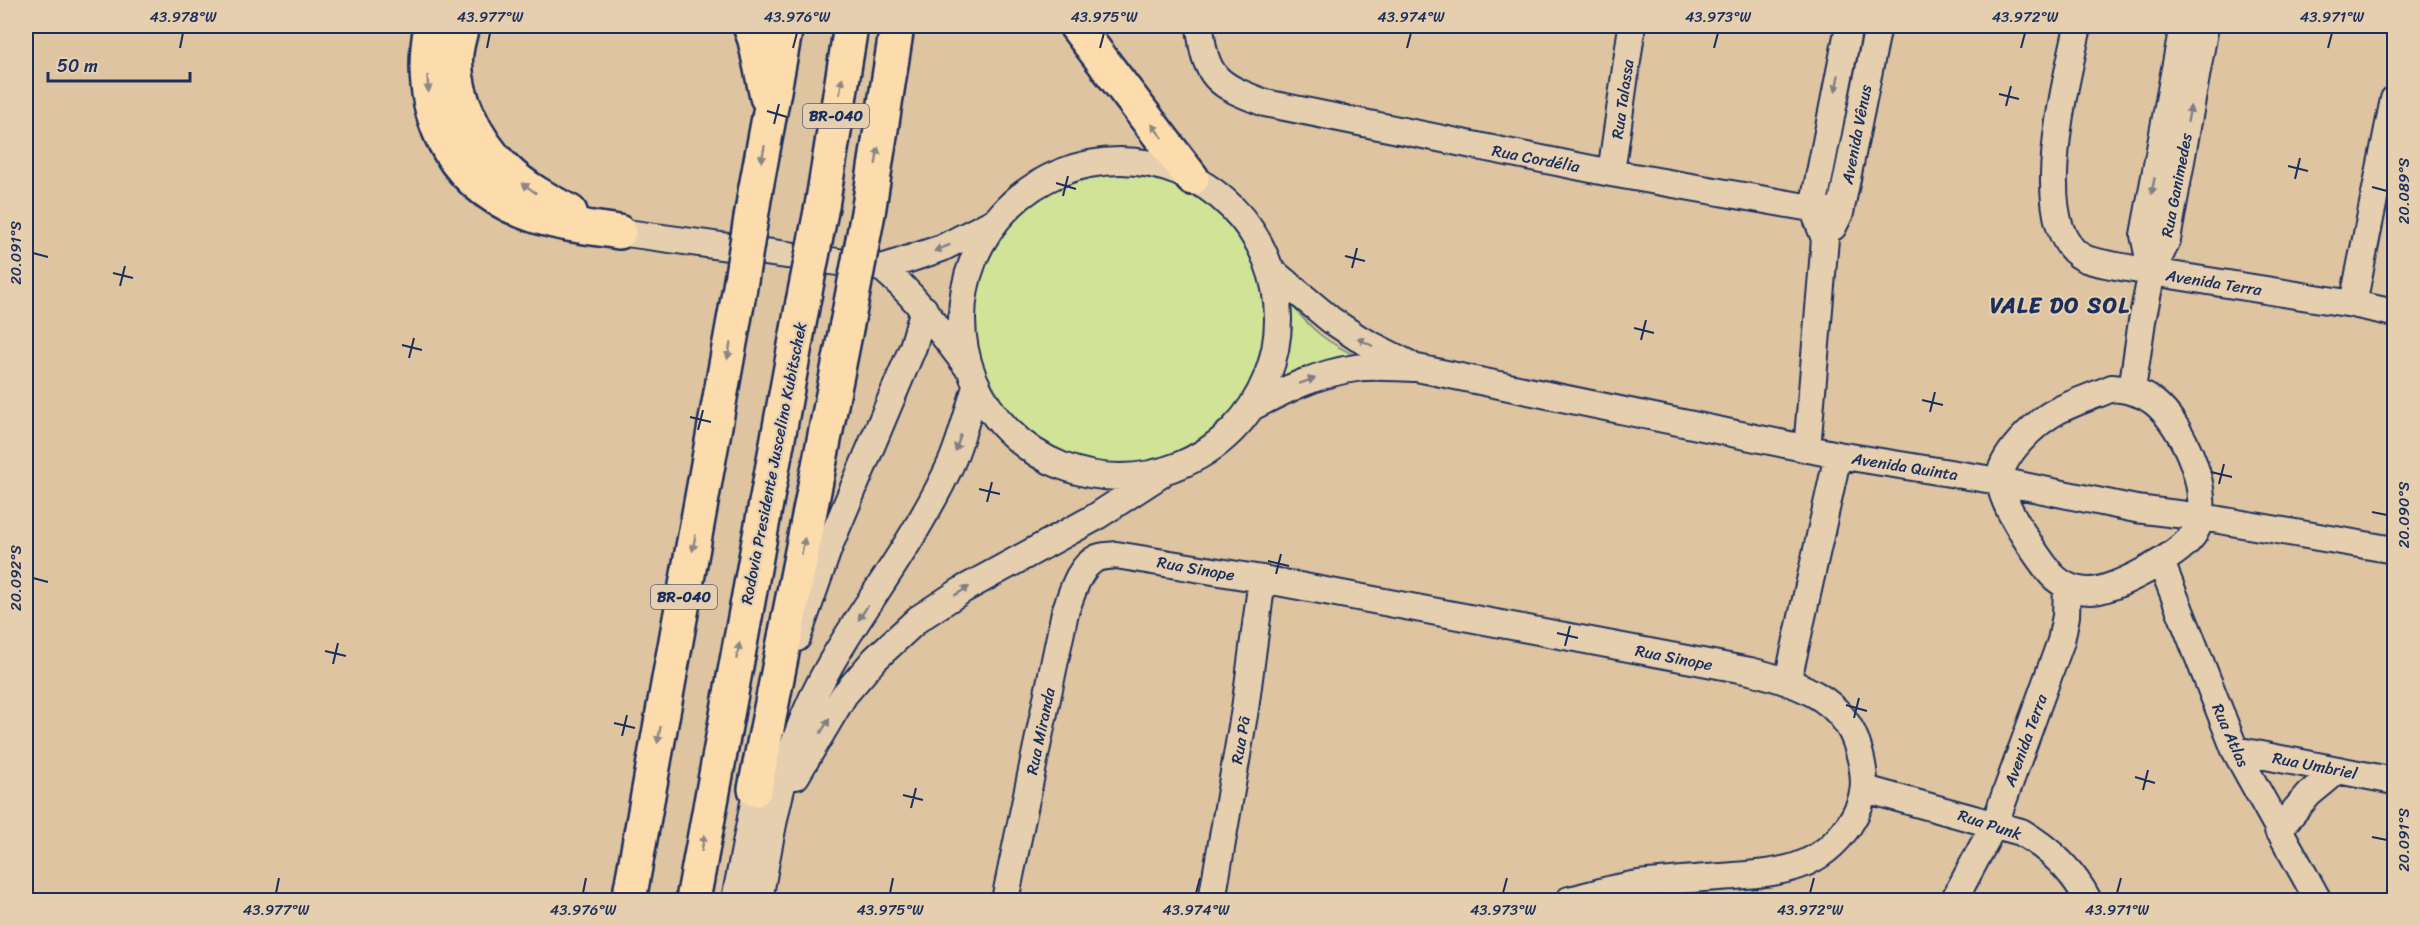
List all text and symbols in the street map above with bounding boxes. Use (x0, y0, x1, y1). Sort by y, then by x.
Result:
text: 43.978°W (150, 4, 217, 30)
text: 43.977°W (457, 4, 524, 30)
text: 43.976°W (764, 4, 831, 30)
text: 43.975°W (1070, 4, 1138, 30)
text: 43.974°W (1377, 4, 1445, 30)
text: 43.973°W (1685, 4, 1752, 30)
text: 43.972°W (1992, 4, 2059, 30)
text: 43.971°W (2300, 4, 2365, 30)
scale bar (48, 45, 190, 83)
text: 50 m (57, 50, 98, 82)
street label: Rua Talassa (1603, 56, 1643, 141)
one-way arrow (423, 74, 433, 93)
one-way arrow (1832, 74, 1842, 92)
one-way arrow (837, 77, 846, 96)
street label: Avenida Vênus (1832, 81, 1880, 187)
road number: BR-040 (803, 104, 869, 128)
one-way arrow (2185, 104, 2194, 123)
one-way arrow (1151, 124, 1163, 139)
street label: Rua Ganimedes (2152, 130, 2201, 240)
street label: Rua Cordélia (1490, 136, 1583, 181)
one-way arrow (758, 145, 767, 164)
one-way arrow (873, 146, 882, 165)
text: 20.089°S (2391, 157, 2417, 224)
one-way arrow (2148, 177, 2157, 196)
one-way arrow (521, 183, 537, 194)
text: 20.091°S (3, 221, 29, 285)
one-way arrow (932, 243, 950, 253)
street label: Avenida Terra (2163, 260, 2265, 305)
district label: VALE DO SOL (1990, 286, 2130, 325)
street label: Rodovia Presidente Juscelino Kubitschek (732, 319, 815, 607)
one-way arrow (1356, 337, 1373, 347)
one-way arrow (724, 342, 733, 361)
one-way arrow (1298, 375, 1316, 385)
one-way arrow (952, 434, 962, 452)
street label: Avenida Quinta (1849, 444, 1960, 489)
text: 20.090°S (2391, 481, 2417, 548)
one-way arrow (689, 533, 698, 552)
one-way arrow (799, 536, 808, 555)
text: 20.092°S (3, 544, 29, 611)
street label: Rua Sinope (1155, 547, 1237, 590)
road number: BR-040 (651, 585, 717, 609)
one-way arrow (954, 585, 970, 596)
one-way arrow (857, 605, 868, 621)
street label: Rua Sinope (1633, 636, 1715, 679)
one-way arrow (734, 641, 743, 660)
street label: Rua Miranda (1017, 684, 1064, 777)
street label: Avenida Terra (1995, 689, 2056, 791)
street label: Rua Atlas (2204, 699, 2258, 772)
street label: Rua Pã (1222, 713, 1259, 766)
one-way arrow (819, 718, 830, 734)
one-way arrow (654, 725, 663, 744)
street label: Rua Umbriel (2270, 743, 2360, 788)
street label: Rua Punk (1954, 801, 2026, 849)
text: 20.091°S (2391, 808, 2417, 872)
one-way arrow (699, 833, 708, 852)
text: 43.977°W (243, 897, 310, 923)
text: 43.976°W (550, 897, 617, 923)
text: 43.975°W (856, 897, 924, 923)
text: 43.974°W (1162, 897, 1230, 923)
text: 43.973°W (1470, 897, 1537, 923)
text: 43.972°W (1777, 897, 1844, 923)
text: 43.971°W (2085, 897, 2150, 923)

